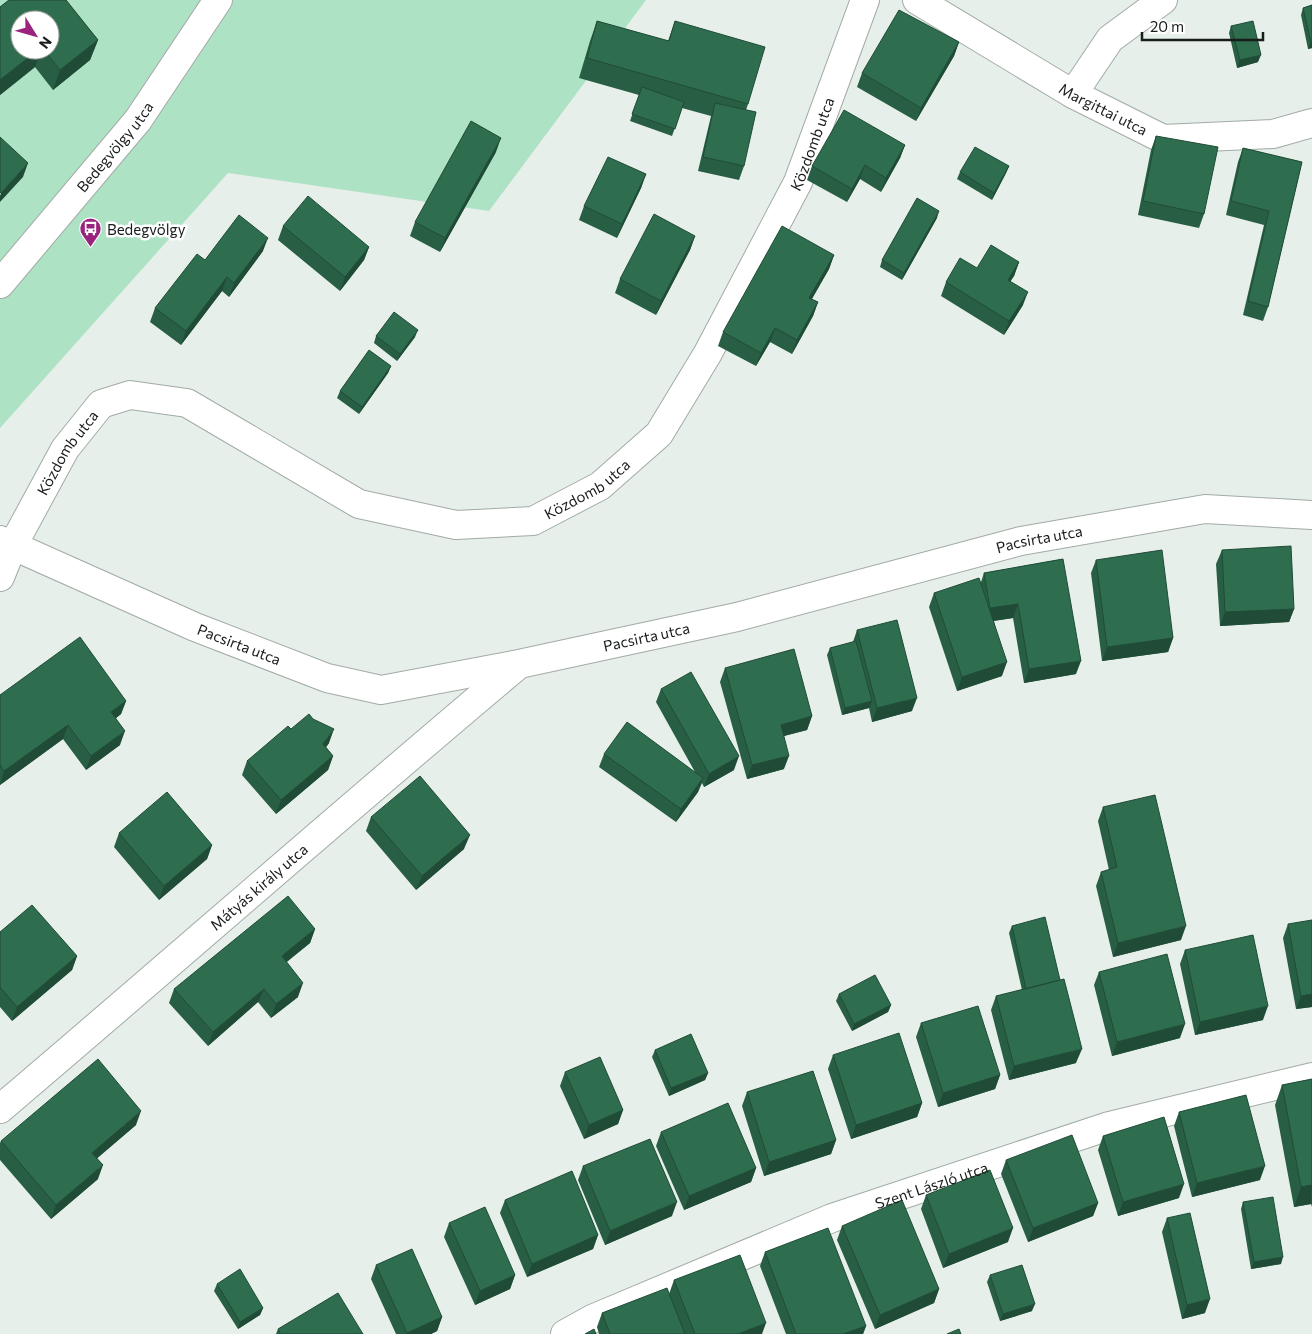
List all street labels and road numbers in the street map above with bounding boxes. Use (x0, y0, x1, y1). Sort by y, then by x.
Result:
street label: Margittai utca (1056, 79, 1151, 139)
street label: Közdomb utca (786, 95, 837, 194)
street label: Bedegvölgy utca (73, 98, 157, 195)
street label: Közdomb utca (33, 406, 102, 498)
street label: Közdomb utca (541, 455, 633, 523)
street label: Pacsirta utca (994, 521, 1084, 556)
street label: Pacsirta utca (601, 618, 691, 655)
street label: Pacsirta utca (195, 620, 284, 668)
street label: Mátyás király utca (206, 840, 311, 934)
street label: Szent László utca (873, 1158, 990, 1212)

